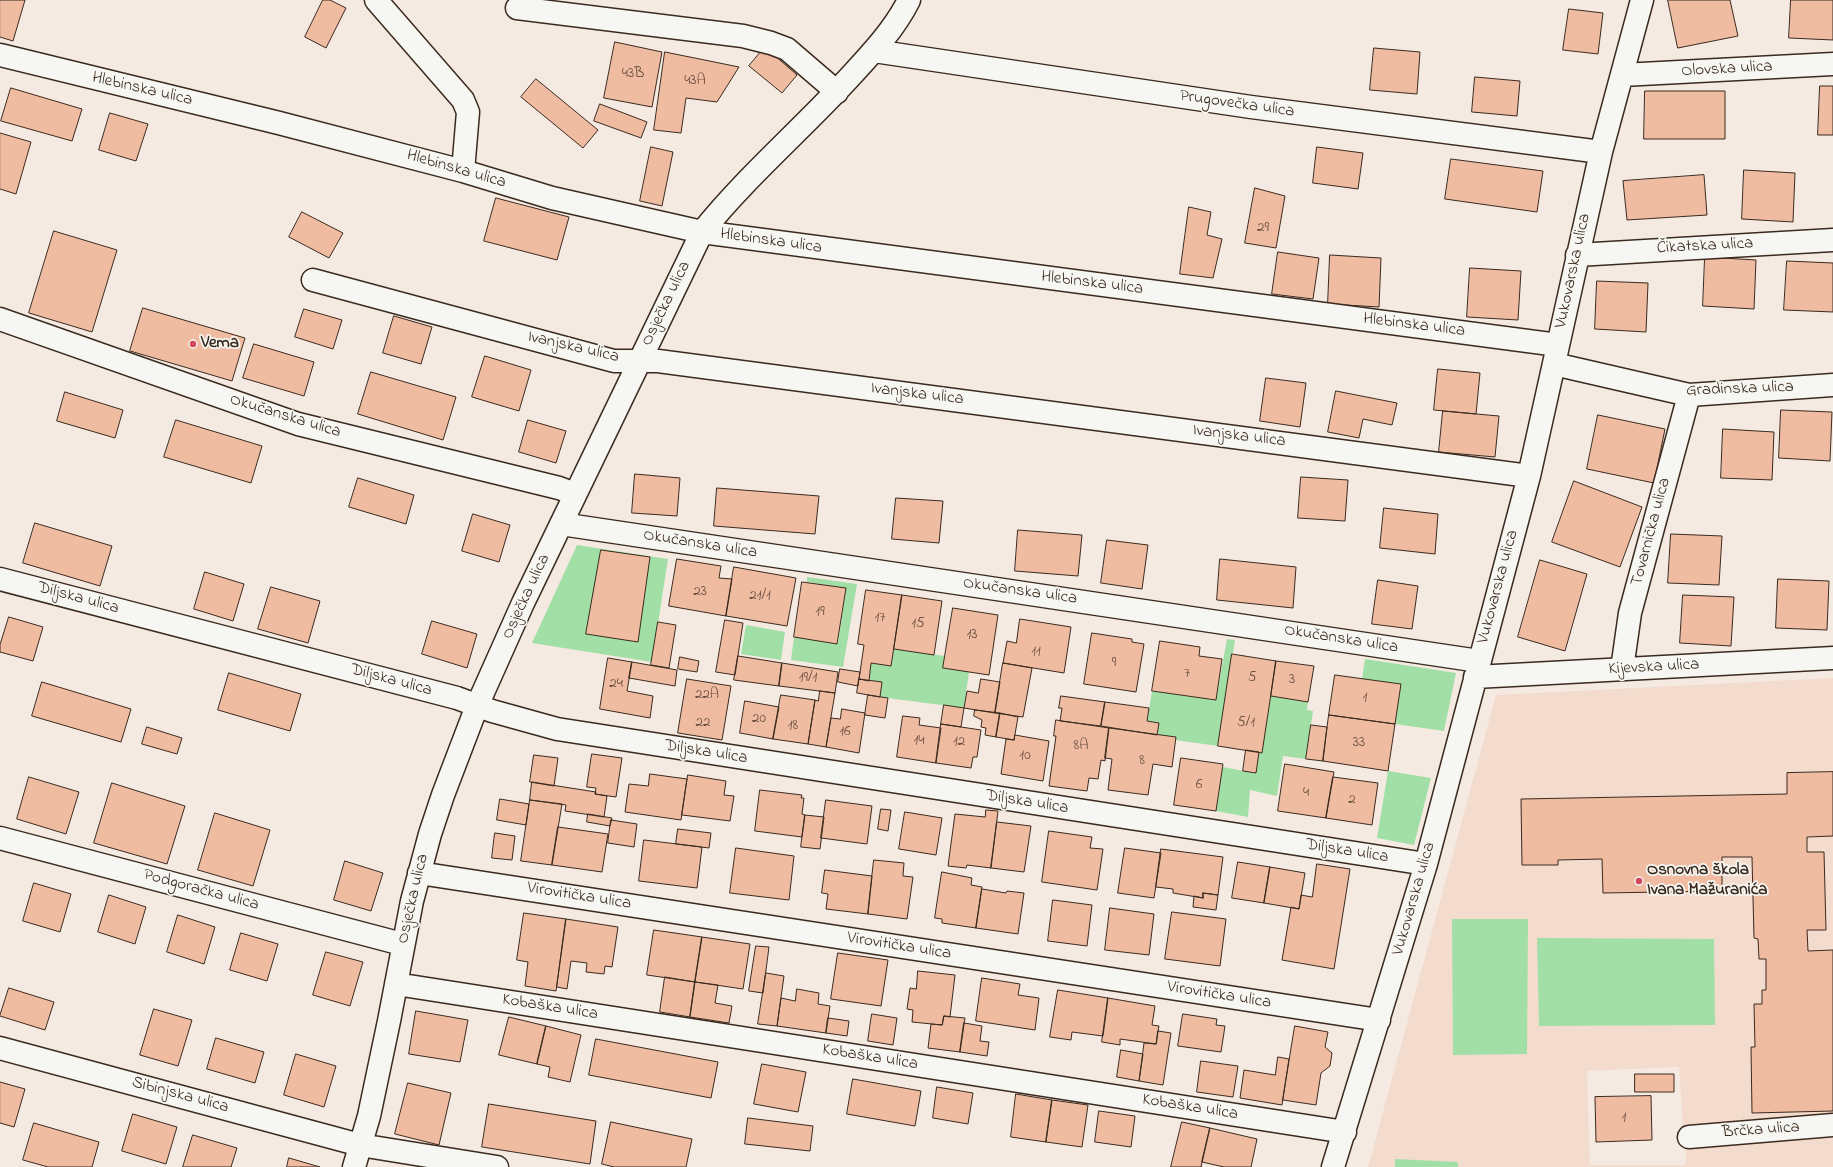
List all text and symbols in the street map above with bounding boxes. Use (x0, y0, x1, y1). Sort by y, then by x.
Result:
street label: Olovska ulica (1681, 57, 1773, 83)
house number: 43B (622, 66, 644, 84)
street label: Hlebinska ulica (90, 69, 194, 111)
house number: 43A (684, 73, 706, 91)
street label: Prugovečka ulica (1178, 87, 1296, 123)
street label: Hlebinska ulica (404, 146, 508, 194)
street label: Vukovarska ulica (1552, 212, 1596, 330)
house number: 29 (1257, 220, 1269, 238)
street label: Hlebinska ulica (719, 225, 823, 259)
street label: Čikatska ulica (1656, 234, 1754, 260)
street label: Osječka ulica (638, 258, 696, 350)
street label: Hlebinska ulica (1040, 268, 1144, 300)
street label: Hlebinska ulica (1362, 310, 1466, 342)
street label: Ivanjska ulica (525, 328, 621, 368)
place label: Vema (201, 334, 239, 354)
marker: Vema (188, 339, 198, 349)
street label: Gradinska ulica (1686, 378, 1794, 402)
street label: Ivanjska ulica (869, 379, 965, 411)
street label: Okučanska ulica (227, 390, 343, 444)
street label: Ivanjska ulica (1191, 421, 1287, 453)
street label: Tovarnička ulica (1628, 476, 1676, 588)
street label: Okučanska ulica (641, 526, 759, 564)
street label: Vukovarska ulica (1474, 528, 1524, 646)
street label: Osječka ulica (498, 551, 556, 643)
street label: Okučanska ulica (962, 574, 1078, 610)
street label: Diljska ulica (35, 578, 121, 620)
house number: 23 (693, 584, 707, 602)
house number: 21/1 (749, 588, 771, 606)
house number: 19 (815, 604, 825, 622)
house number: 17 (875, 610, 885, 628)
house number: 15 (911, 616, 925, 634)
street label: Okučanska ulica (1282, 621, 1400, 659)
house number: 13 (967, 627, 977, 645)
house number: 11 (1031, 644, 1041, 662)
house number: 9 (1112, 655, 1116, 673)
street label: Kijevska ulica (1608, 655, 1700, 681)
street label: Diljska ulica (348, 660, 434, 702)
house number: 7 (1184, 666, 1190, 684)
house number: 19/1 (799, 670, 817, 688)
house number: 5 (1248, 670, 1256, 688)
house number: 3 (1289, 672, 1295, 690)
house number: 24 (609, 676, 623, 694)
house number: 22A (695, 687, 719, 705)
house number: 1 (1363, 690, 1367, 708)
house number: 20 (752, 711, 766, 729)
house number: 22 (696, 715, 710, 733)
house number: 5/1 (1237, 715, 1255, 733)
house number: 18 (788, 718, 798, 736)
house number: 16 (839, 724, 851, 742)
house number: 14 (914, 733, 924, 751)
house number: 12 (953, 734, 965, 752)
house number: 33 (1353, 735, 1365, 753)
street label: Diljska ulica (663, 736, 749, 770)
house number: 8A (1074, 738, 1088, 756)
house number: 10 (1019, 748, 1031, 766)
house number: 8 (1139, 753, 1145, 771)
house number: 6 (1196, 777, 1202, 795)
house number: 4 (1303, 785, 1309, 803)
street label: Diljska ulica (984, 786, 1070, 820)
house number: 2 (1348, 792, 1356, 810)
street label: Diljska ulica (1304, 835, 1390, 869)
street label: Vukovarska ulica (1389, 840, 1441, 958)
street label: Osječka ulica (394, 852, 434, 946)
place label: Osnovna škola Ivana Mažuranića (1647, 861, 1767, 901)
street label: Podgoračka ulica (141, 866, 261, 916)
marker: Osnovna škola Ivana Mažuranića (1634, 876, 1644, 886)
street label: Virovitička ulica (525, 879, 633, 915)
street label: Virovitička ulica (845, 929, 953, 965)
street label: Virovitička ulica (1165, 978, 1273, 1014)
street label: Kobaška ulica (501, 990, 599, 1026)
street label: Kobaška ulica (821, 1040, 919, 1076)
street label: Sibinjska ulica (129, 1073, 231, 1119)
street label: Kobaška ulica (1141, 1090, 1239, 1126)
house number: 1 (1622, 1110, 1626, 1128)
street label: Brčka ulica (1722, 1118, 1800, 1144)

